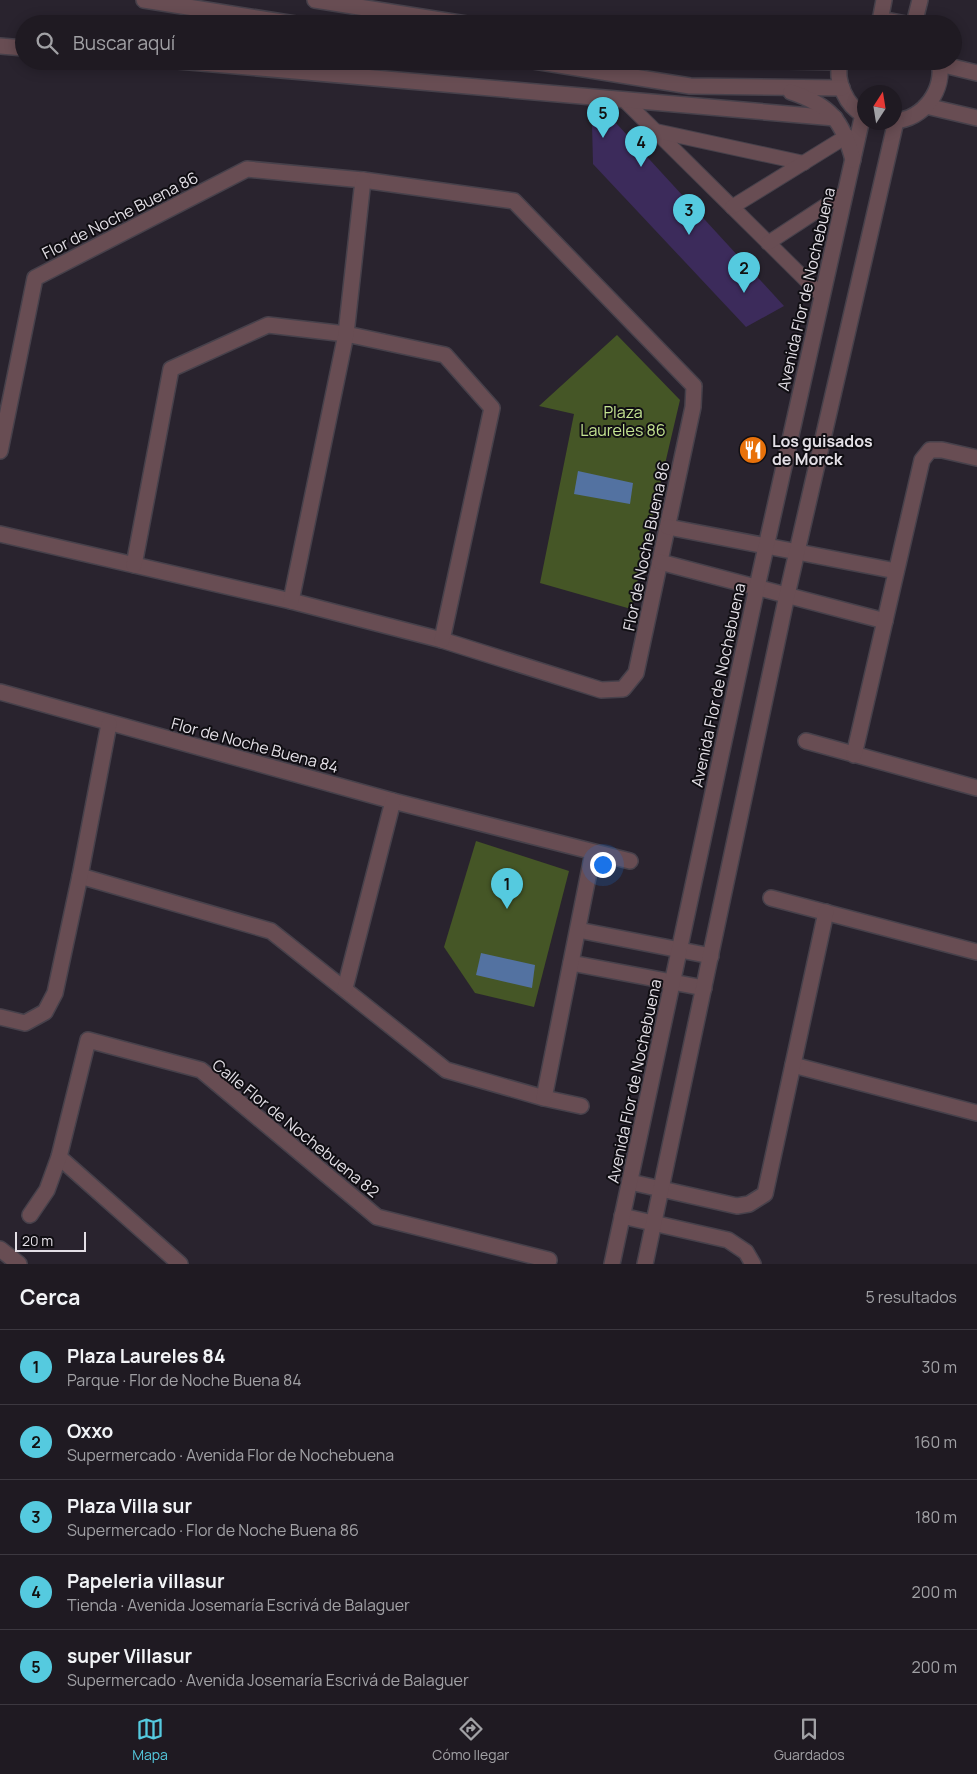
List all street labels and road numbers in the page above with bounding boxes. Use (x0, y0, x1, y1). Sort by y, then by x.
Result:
street label: Flor de Noche Buena 86 (38, 166, 202, 264)
street label: Avenida Flor de Nochebuena (772, 185, 840, 393)
street label: Flor de Noche Buena 86 (617, 459, 675, 633)
street label: Avenida Flor de Nochebuena (686, 581, 750, 789)
street label: Flor de Noche Buena 84 (169, 712, 341, 778)
street label: Avenida Flor de Nochebuena (602, 977, 666, 1185)
street label: Calle Flor de Nochebuena 82 (208, 1054, 384, 1202)

